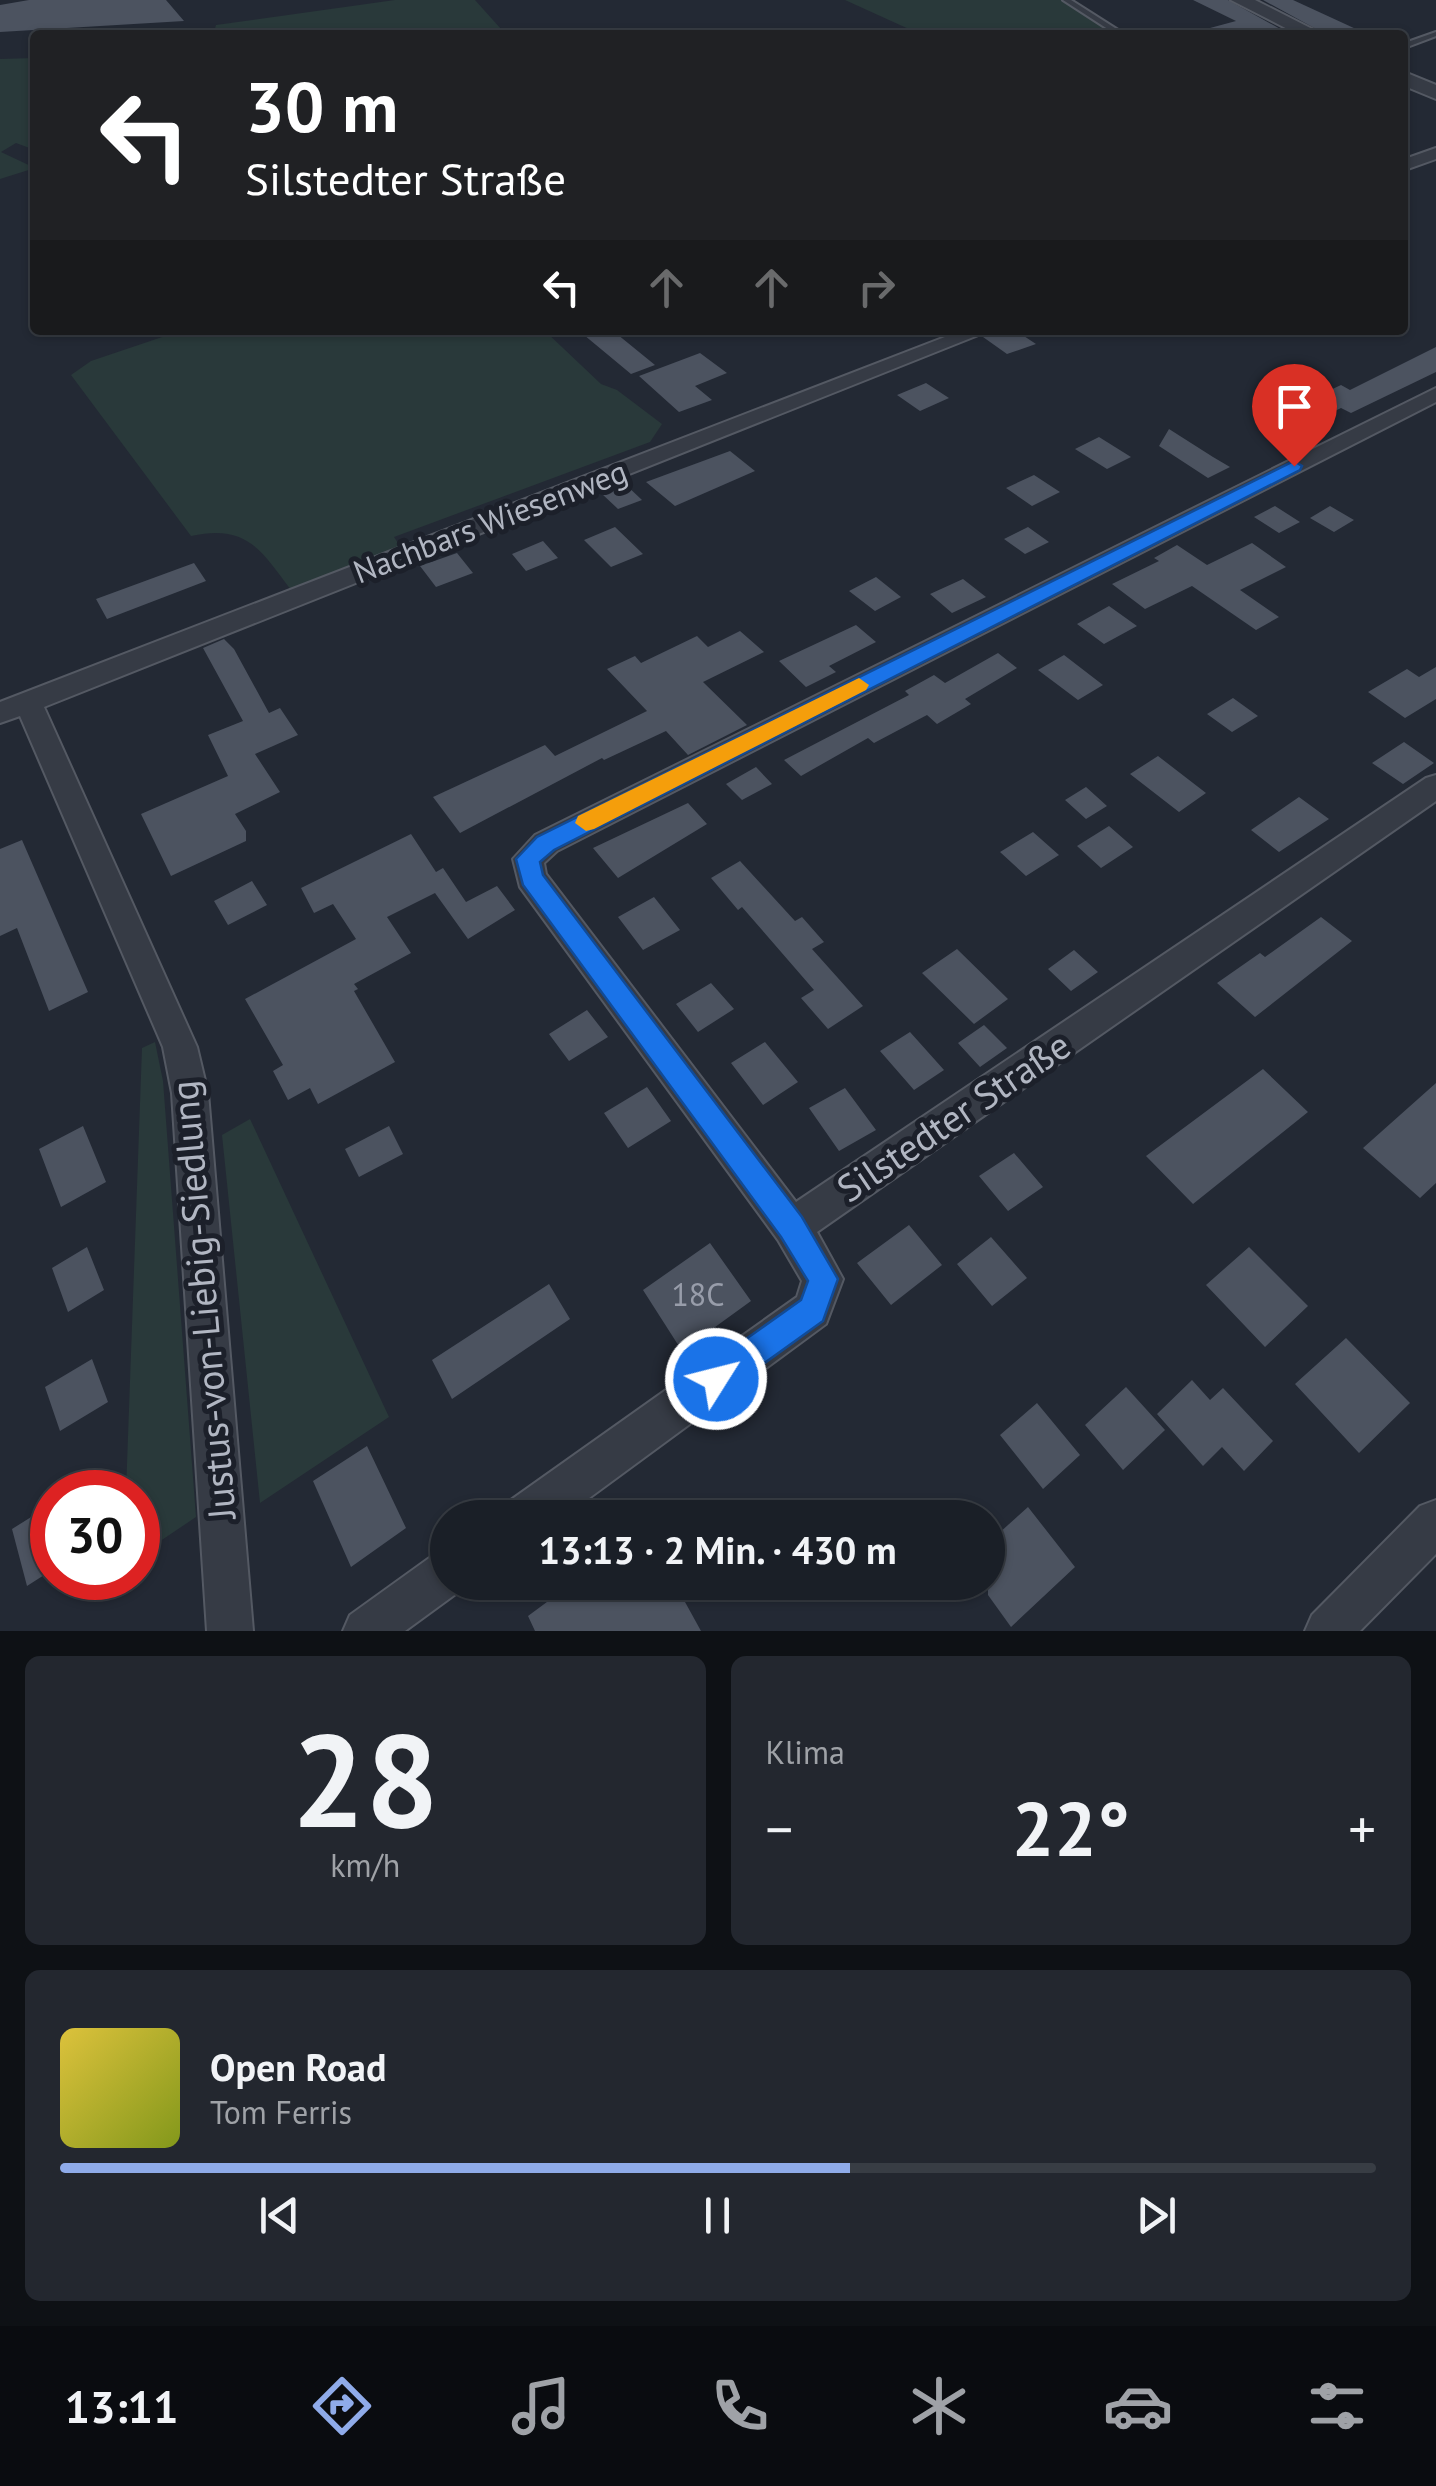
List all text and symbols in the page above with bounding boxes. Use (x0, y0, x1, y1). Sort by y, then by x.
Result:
text: 30 m (245, 61, 398, 151)
icon: left (80, 70, 210, 200)
text: Silstedter Straße (245, 149, 566, 207)
icon: left (534, 260, 589, 315)
icon: ahead (639, 260, 694, 315)
icon: ahead (744, 260, 799, 315)
icon: right (849, 260, 904, 315)
pin (1252, 364, 1337, 467)
icon: arrive (1267, 379, 1322, 434)
street label: Nachbars Wiesenweg (347, 450, 633, 592)
street label: Silstedter Straße (827, 1020, 1079, 1212)
street label: Justus-von-Liebig-Siedlung (158, 1079, 246, 1523)
house number: 18C (671, 1273, 725, 1315)
position arrow (664, 1327, 768, 1431)
speed limit sign: 30 (30, 1470, 160, 1600)
text: 13:13 · 2 Min. · 430 m (538, 1525, 897, 1574)
text: 28 (292, 1695, 439, 1863)
text: Klima (766, 1731, 845, 1773)
text: 22° (1012, 1780, 1130, 1877)
text: − (766, 1793, 793, 1864)
text: + (1348, 1793, 1376, 1864)
text: km/h (330, 1844, 400, 1886)
text: Open Road (210, 2042, 386, 2091)
text: Tom Ferris (210, 2091, 352, 2133)
icon: previous (252, 2188, 307, 2243)
icon: pause (690, 2188, 745, 2243)
icon: next (1129, 2188, 1184, 2243)
icon: directions (307, 2371, 377, 2441)
icon: music (506, 2371, 576, 2441)
icon: phone (705, 2371, 775, 2441)
icon: climate (904, 2371, 974, 2441)
icon: car (1103, 2371, 1173, 2441)
icon: filters (1302, 2371, 1372, 2441)
text: 13:11 (64, 2377, 179, 2435)

